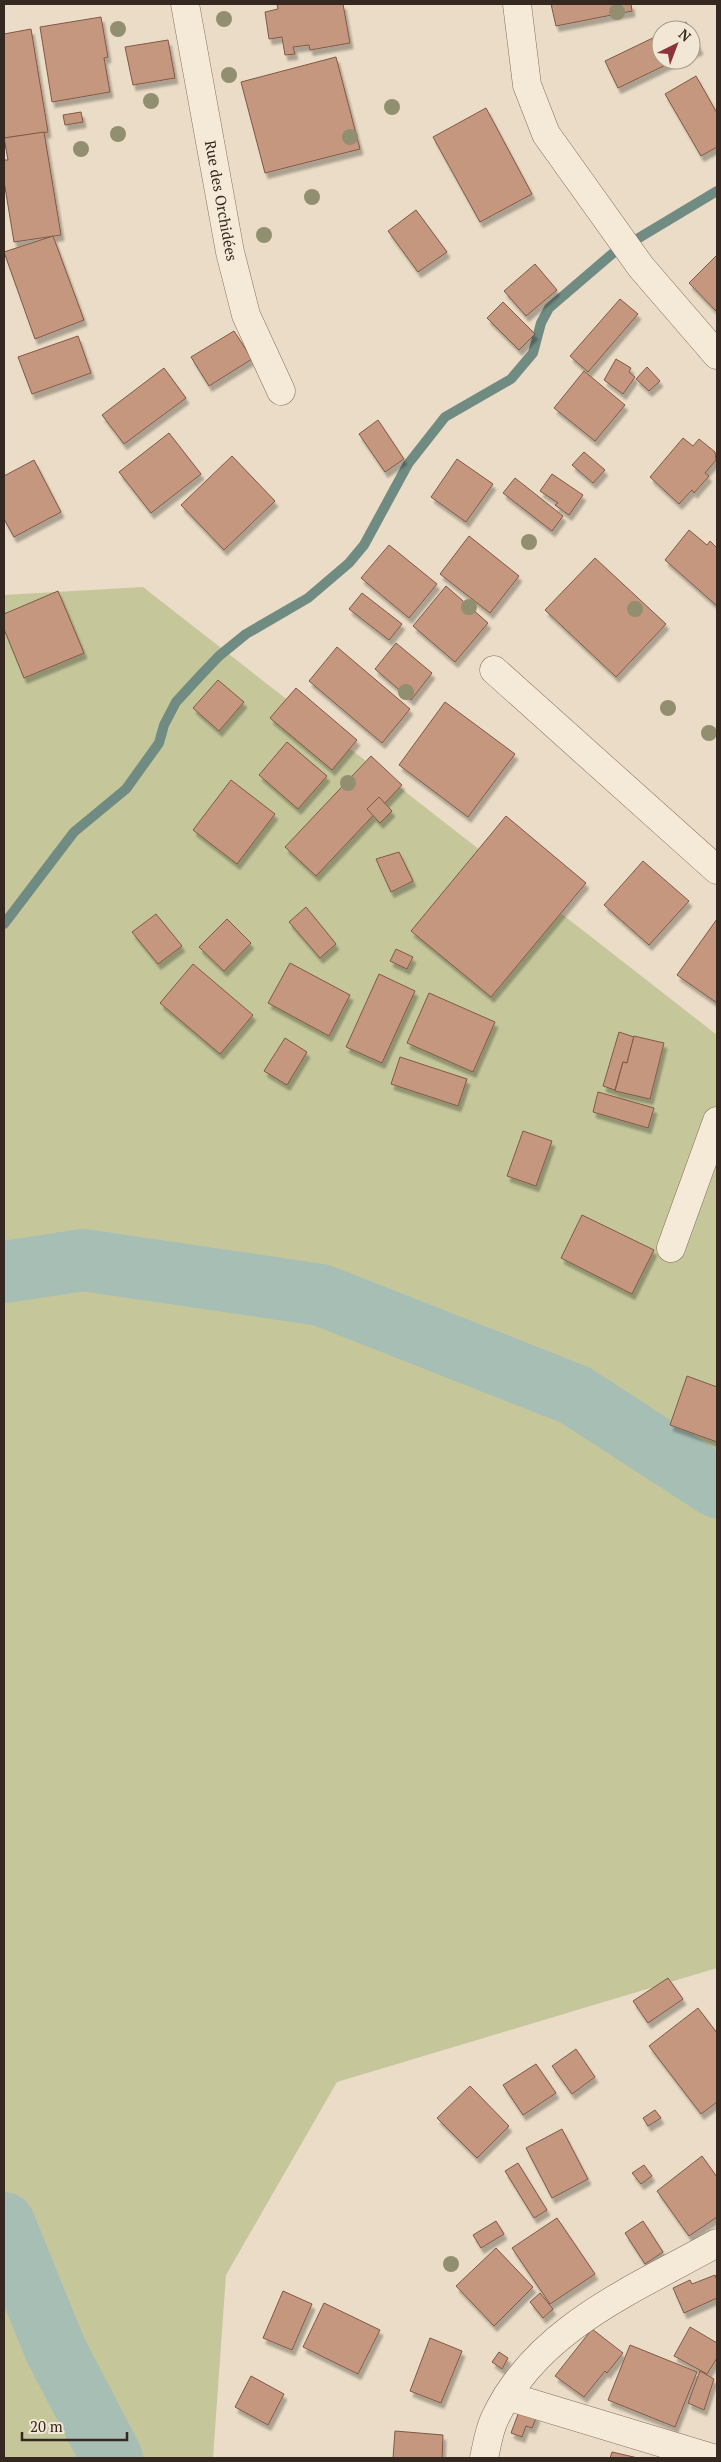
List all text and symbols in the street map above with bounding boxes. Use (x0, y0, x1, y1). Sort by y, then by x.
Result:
north arrow (651, 20, 701, 70)
text: N (675, 24, 696, 46)
street label: Rue des Orchidées (201, 139, 243, 263)
scale bar (22, 2410, 128, 2442)
text: 20 m (30, 2416, 63, 2436)

